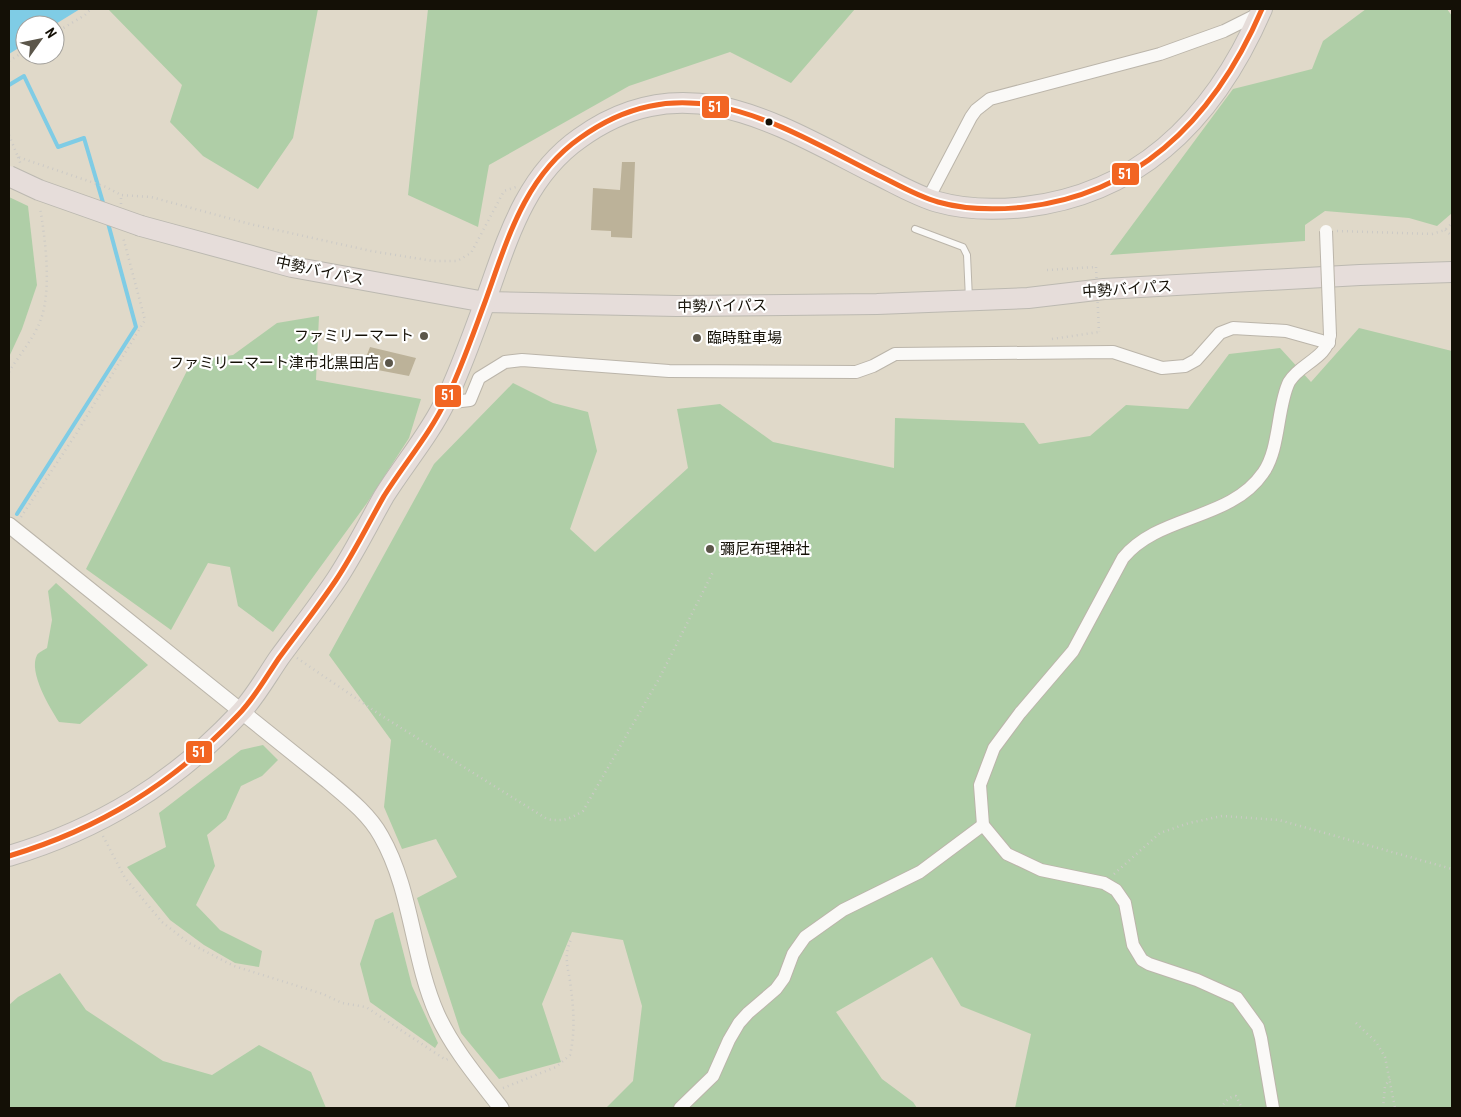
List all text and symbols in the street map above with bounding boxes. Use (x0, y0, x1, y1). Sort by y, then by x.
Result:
north arrow (15, 15, 65, 65)
text: N (42, 25, 60, 41)
line badge: 51 (701, 95, 730, 119)
text: 51 (708, 99, 722, 115)
unlabelled marker (764, 117, 774, 127)
line badge: 51 (1111, 162, 1140, 186)
text: 51 (1118, 166, 1132, 182)
street label: 中勢バイパス (274, 253, 366, 289)
street label: 中勢バイパス (1082, 277, 1172, 301)
street label: 中勢バイパス (677, 296, 767, 316)
place label: ファミリーマート (294, 327, 414, 345)
place label: 臨時駐車場 (707, 329, 782, 347)
marker: ファミリーマート (418, 330, 430, 342)
marker: 臨時駐車場 (691, 332, 703, 344)
place label: ファミリーマート津市北黒田店 (169, 354, 379, 372)
marker: ファミリーマート津市北黒田店 (383, 357, 395, 369)
line badge: 51 (434, 384, 462, 408)
text: 51 (441, 387, 455, 403)
place label: 彌尼布理神社 (720, 540, 810, 558)
marker: 彌尼布理神社 (704, 543, 716, 555)
line badge: 51 (185, 740, 213, 764)
text: 51 (192, 744, 206, 760)

